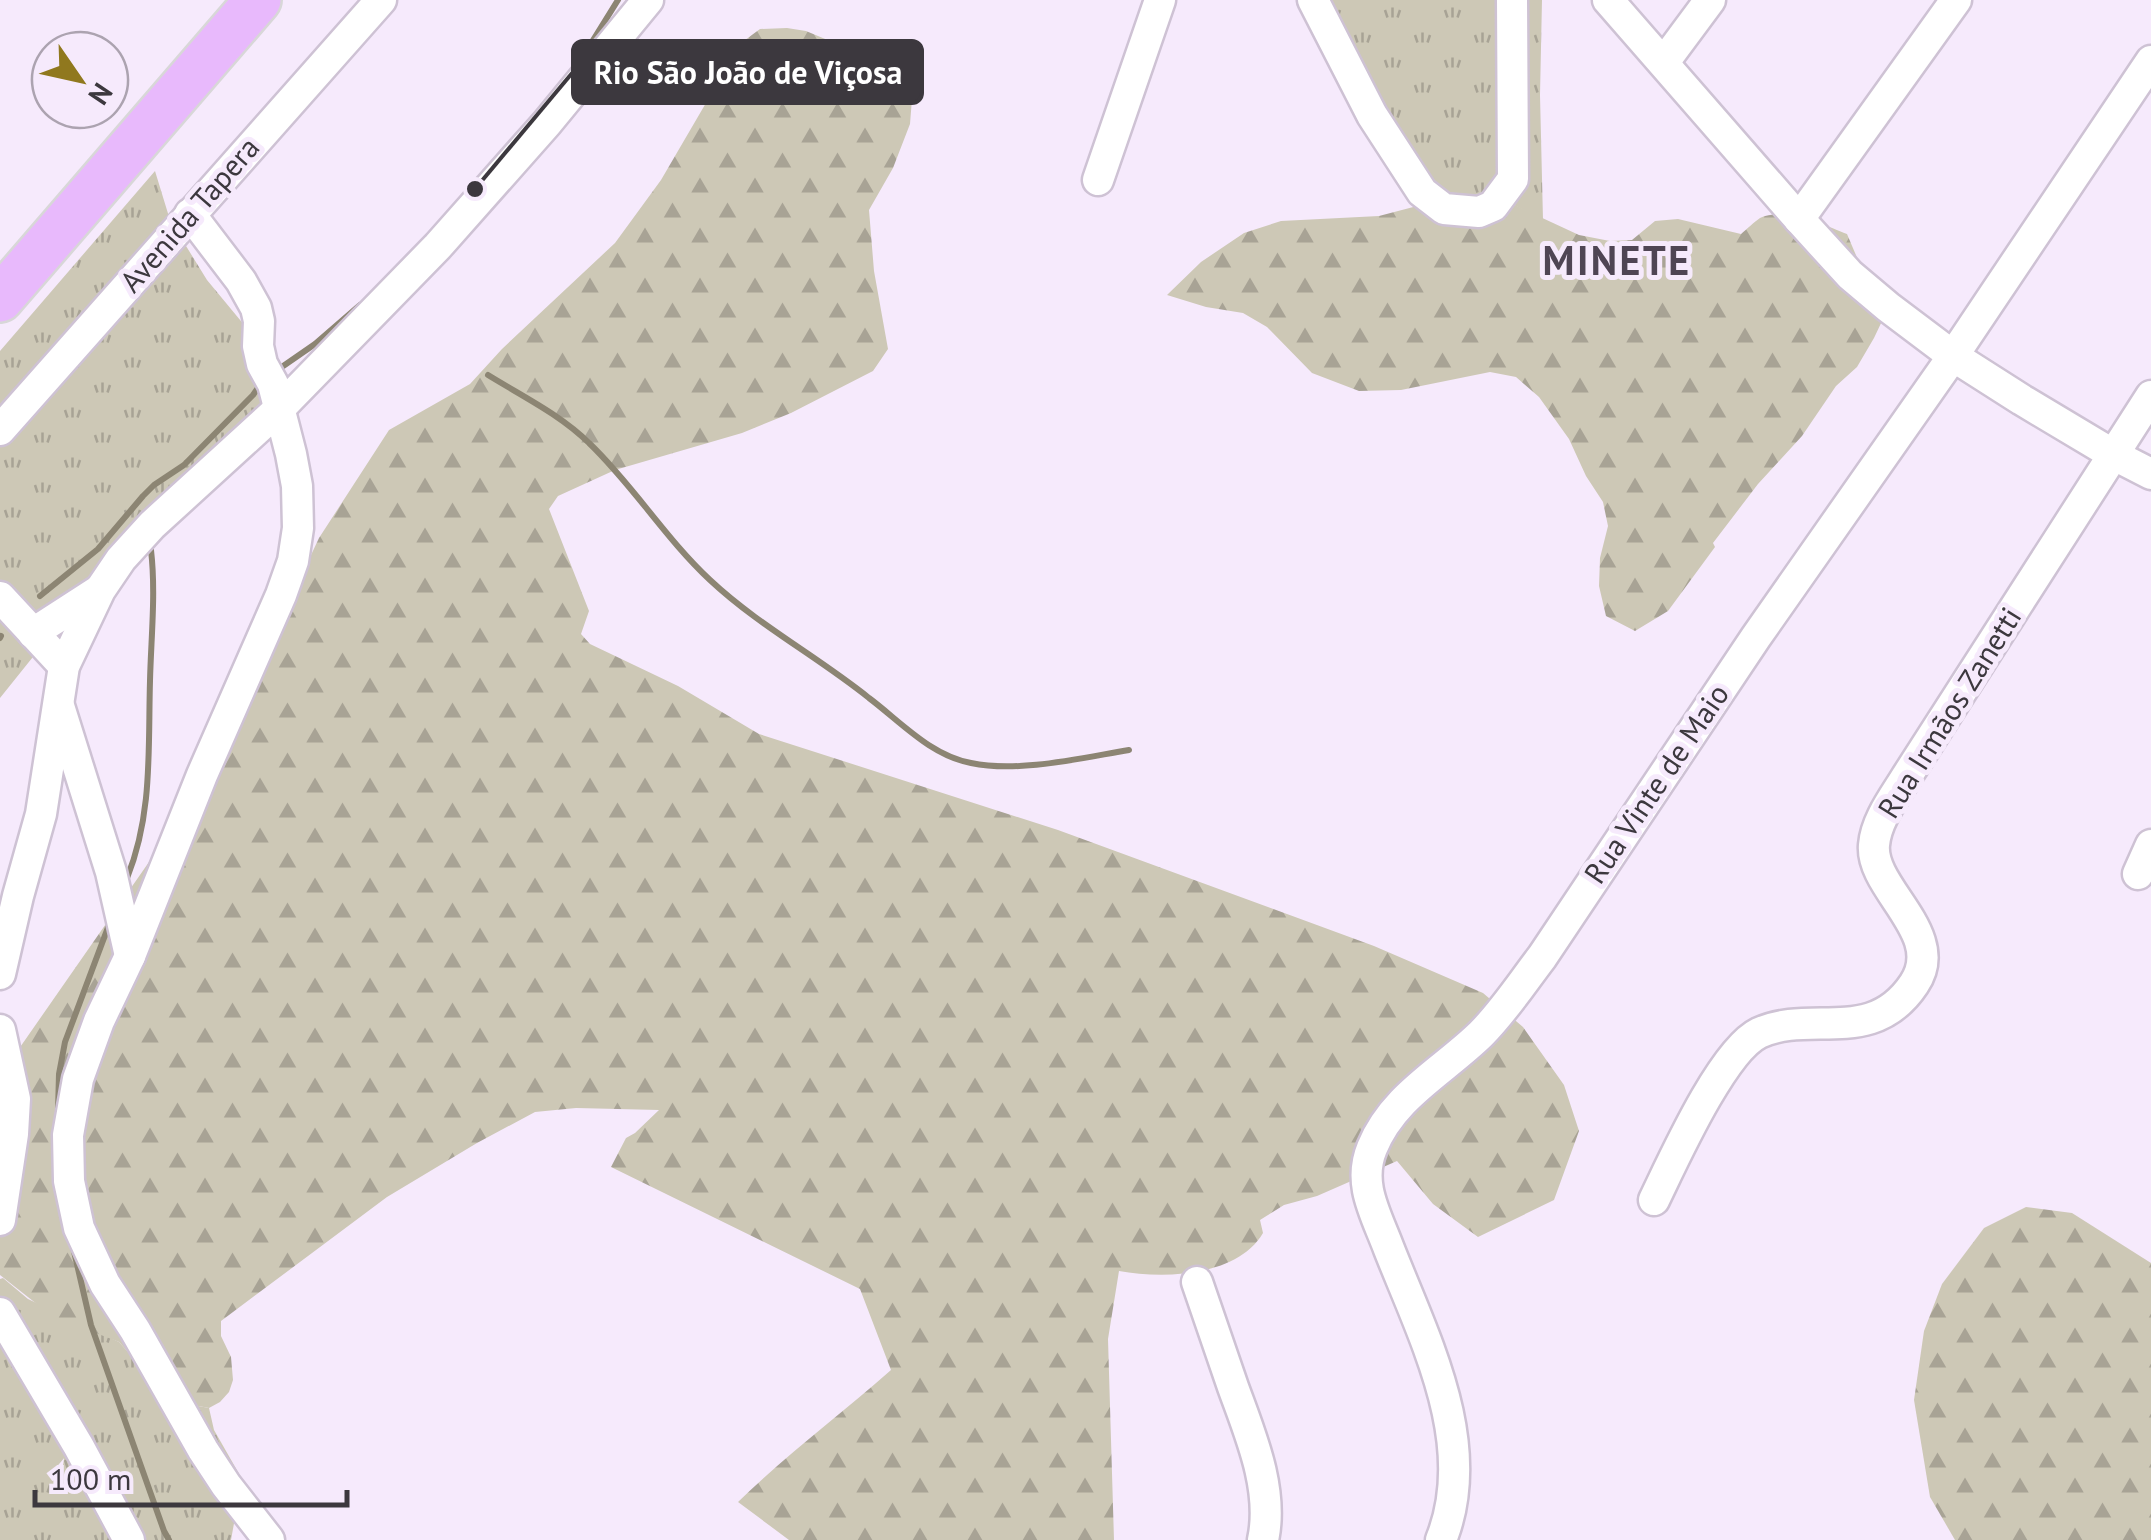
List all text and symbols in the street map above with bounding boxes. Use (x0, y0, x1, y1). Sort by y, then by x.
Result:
north arrow (30, 30, 130, 130)
callout: Rio São João de Viçosa (573, 41, 922, 103)
text: Rio São João de Viçosa (594, 51, 902, 93)
text: N (81, 76, 122, 112)
street label: Avenida Tapera (111, 128, 267, 300)
district label: MINETE (1542, 234, 1692, 286)
street label: Rua Irmãos Zanetti (1868, 599, 2029, 825)
street label: Rua Vinte de Maio (1575, 676, 1737, 890)
scale bar (35, 1445, 348, 1507)
text: 100 m (50, 1459, 131, 1498)

